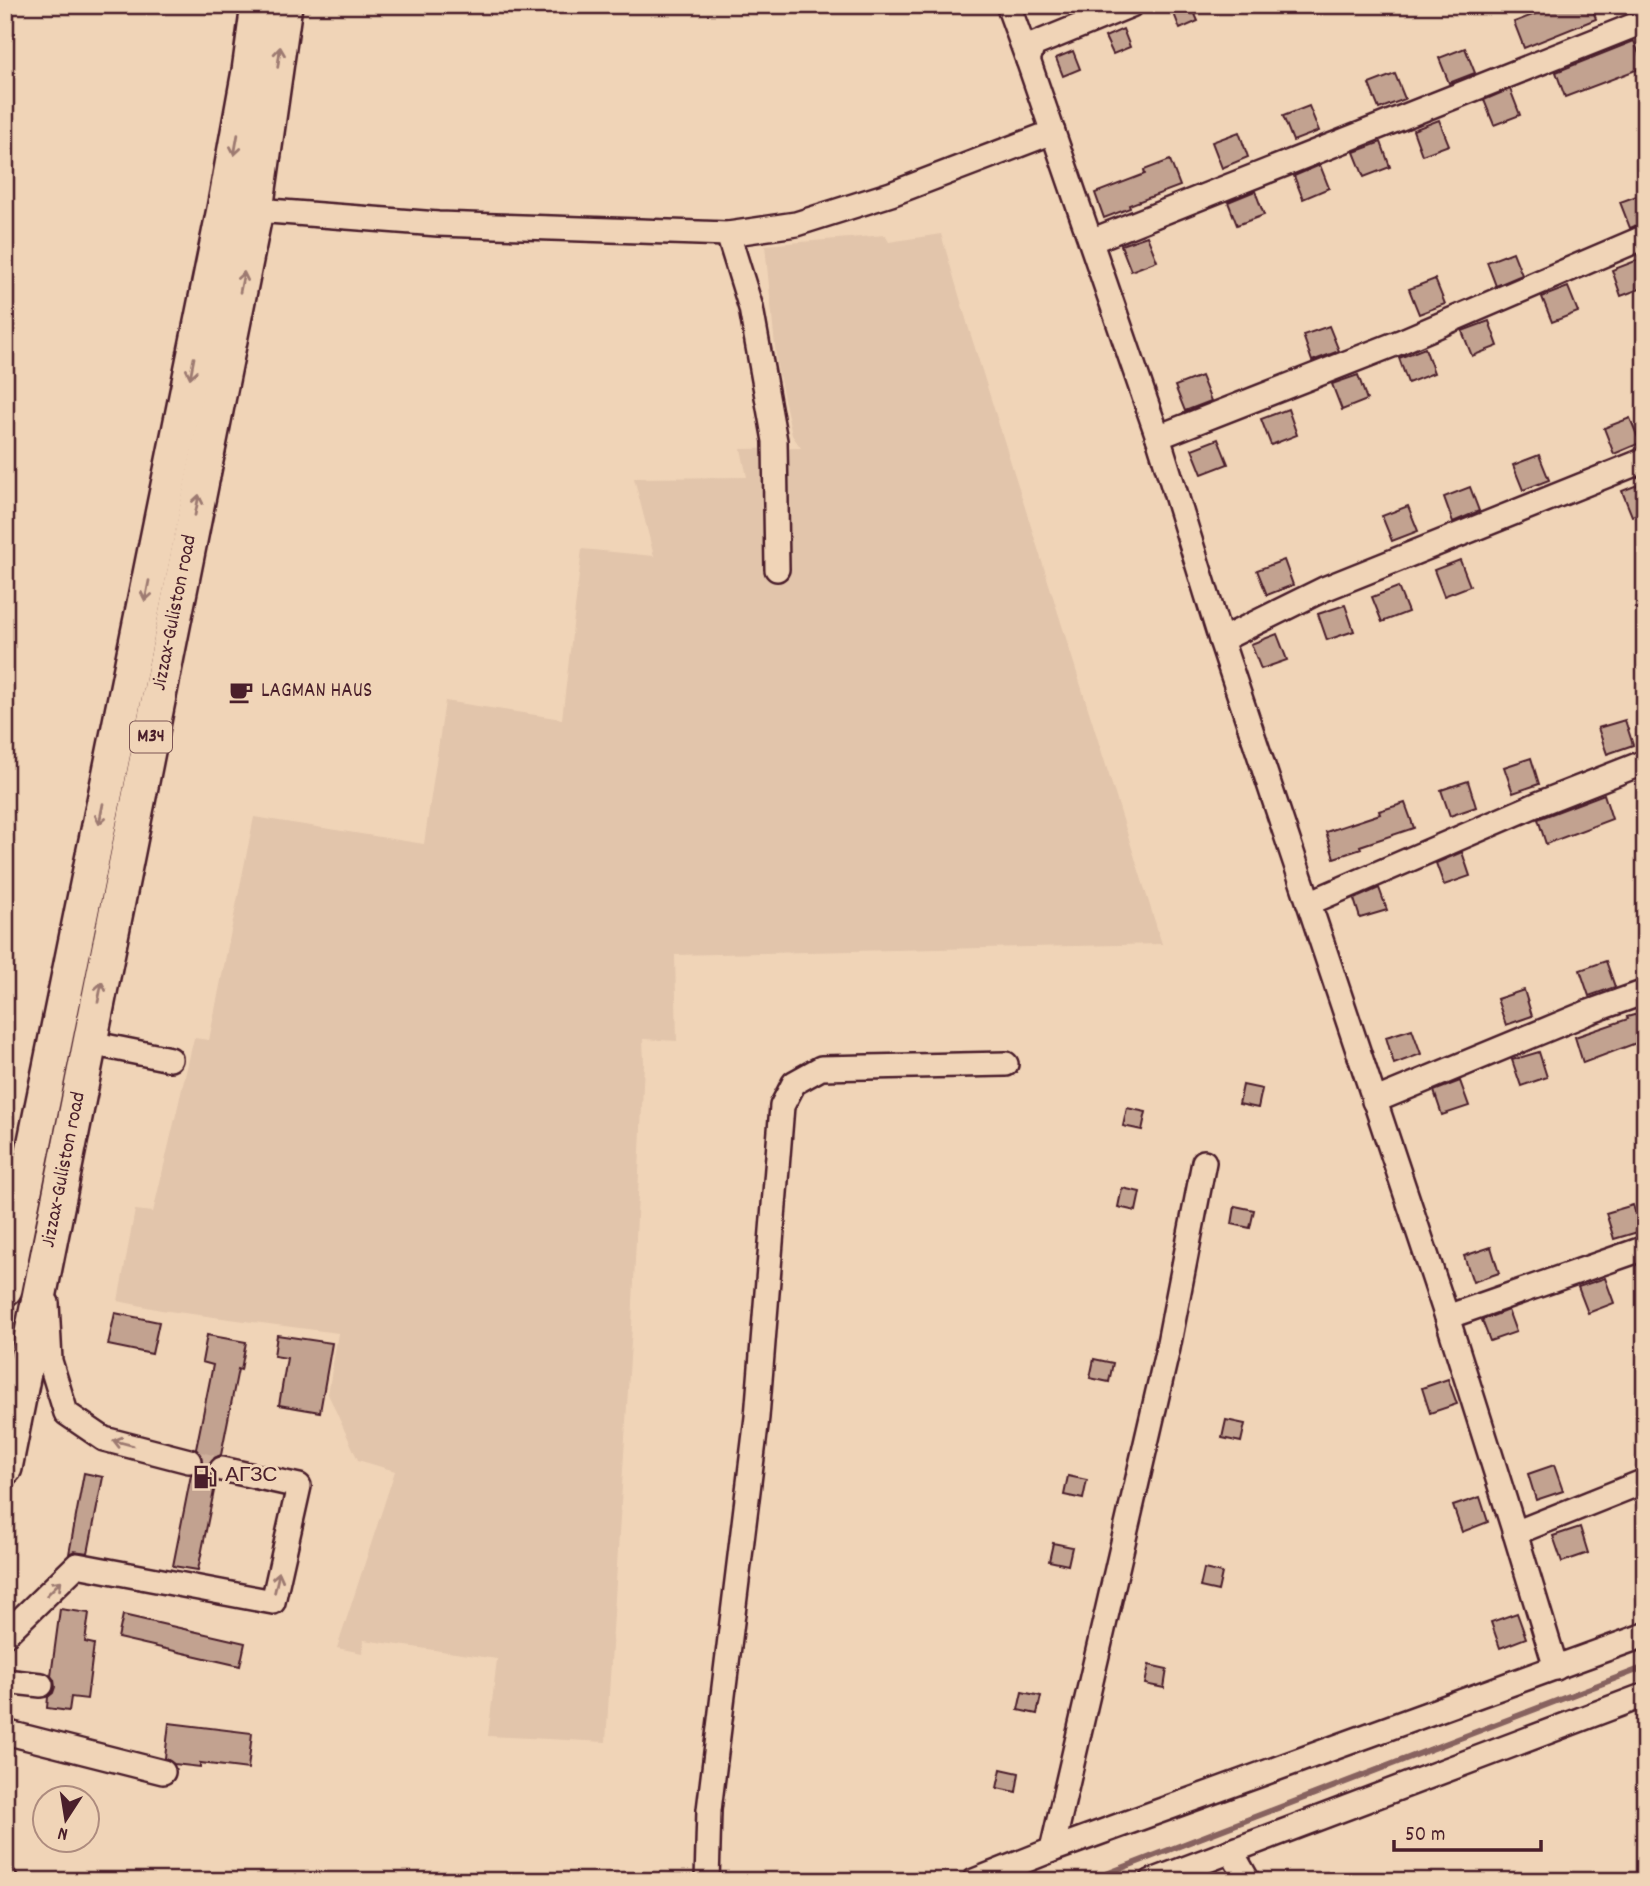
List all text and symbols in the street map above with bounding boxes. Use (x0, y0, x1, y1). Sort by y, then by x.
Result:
one-way arrow (272, 46, 285, 69)
one-way arrow (229, 133, 242, 156)
one-way arrow (236, 271, 249, 294)
one-way arrow (184, 356, 198, 379)
one-way arrow (191, 494, 205, 517)
street label: Jizzax-Guliston road (145, 532, 206, 693)
one-way arrow (139, 579, 153, 602)
place label: LAGMAN HAUS (261, 677, 372, 707)
cafe icon: LAGMAN HAUS (227, 678, 255, 706)
road number: M34 (130, 722, 172, 752)
one-way arrow (94, 802, 108, 825)
one-way arrow (94, 981, 107, 1004)
street label: Jizzax-Guliston road (34, 1089, 95, 1250)
one-way arrow (112, 1436, 134, 1449)
place label: АГЗС (225, 1462, 278, 1492)
fuel station icon: АГЗС (191, 1463, 219, 1491)
one-way arrow (271, 1571, 285, 1594)
one-way arrow (45, 1579, 62, 1596)
north arrow (32, 1784, 102, 1854)
scale bar (1394, 1809, 1542, 1853)
text: N (56, 1818, 71, 1846)
text: 50 m (1405, 1821, 1445, 1851)

